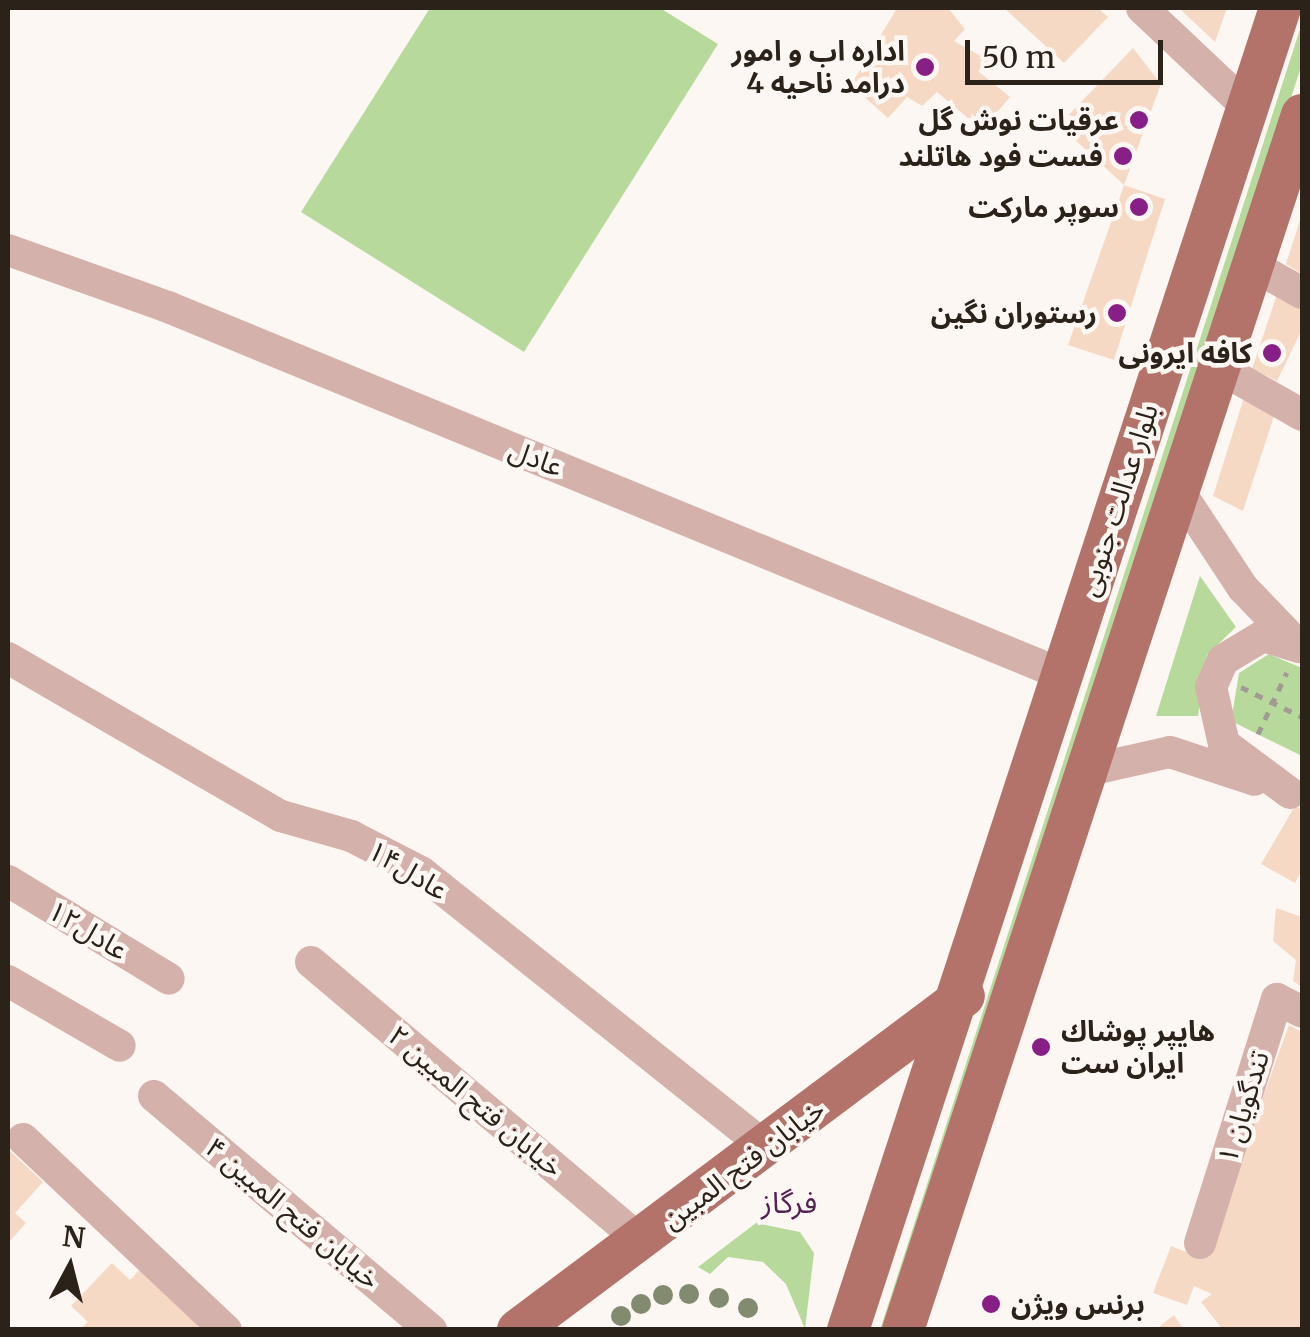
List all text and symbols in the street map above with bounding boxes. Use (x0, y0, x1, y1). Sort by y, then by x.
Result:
scale bar (970, 20, 1168, 82)
place label: اداره اب و امور درامد ناحیه 4 (731, 34, 905, 100)
text: 50 m (982, 38, 1055, 76)
marker: اداره اب و امور درامد ناحیه 4 (914, 56, 936, 78)
place label: عرقیات نوش گل (918, 103, 1119, 137)
marker: عرقیات نوش گل (1128, 109, 1150, 131)
place label: فست فود هاتلند (899, 139, 1103, 173)
marker: فست فود هاتلند (1112, 145, 1134, 167)
place label: سوپر مارکت (968, 190, 1119, 224)
marker: سوپر مارکت (1128, 196, 1150, 218)
place label: رستوران نگین (931, 296, 1097, 330)
marker: رستوران نگین (1106, 302, 1128, 324)
place label: کافه ایرونی (1119, 336, 1252, 370)
marker: کافه ایرونی (1261, 342, 1283, 364)
street label: بلوار عدالت جنوبی (1071, 400, 1165, 600)
street label: عادل (504, 432, 568, 484)
street label: عادل۱۴ (362, 833, 454, 907)
street label: عادل۱۲ (42, 893, 134, 967)
place label: هايپر پوشاك ايران ست (1061, 1014, 1215, 1080)
street label: خیابان فتح المبین ۲ (382, 1018, 570, 1184)
marker: هايپر پوشاك ايران ست (1030, 1036, 1052, 1058)
street label: ۱ تندگویان (1210, 1047, 1276, 1167)
street label: خیابان فتح المبین (655, 1092, 831, 1236)
street label: خیابان فتح المبین ۴ (199, 1130, 387, 1296)
district label: فرگاز (761, 1184, 817, 1220)
north arrow (20, 1217, 120, 1317)
text: N (60, 1218, 87, 1256)
place label: برنس ویژن (1011, 1287, 1145, 1321)
marker: برنس ویژن (980, 1293, 1002, 1315)

